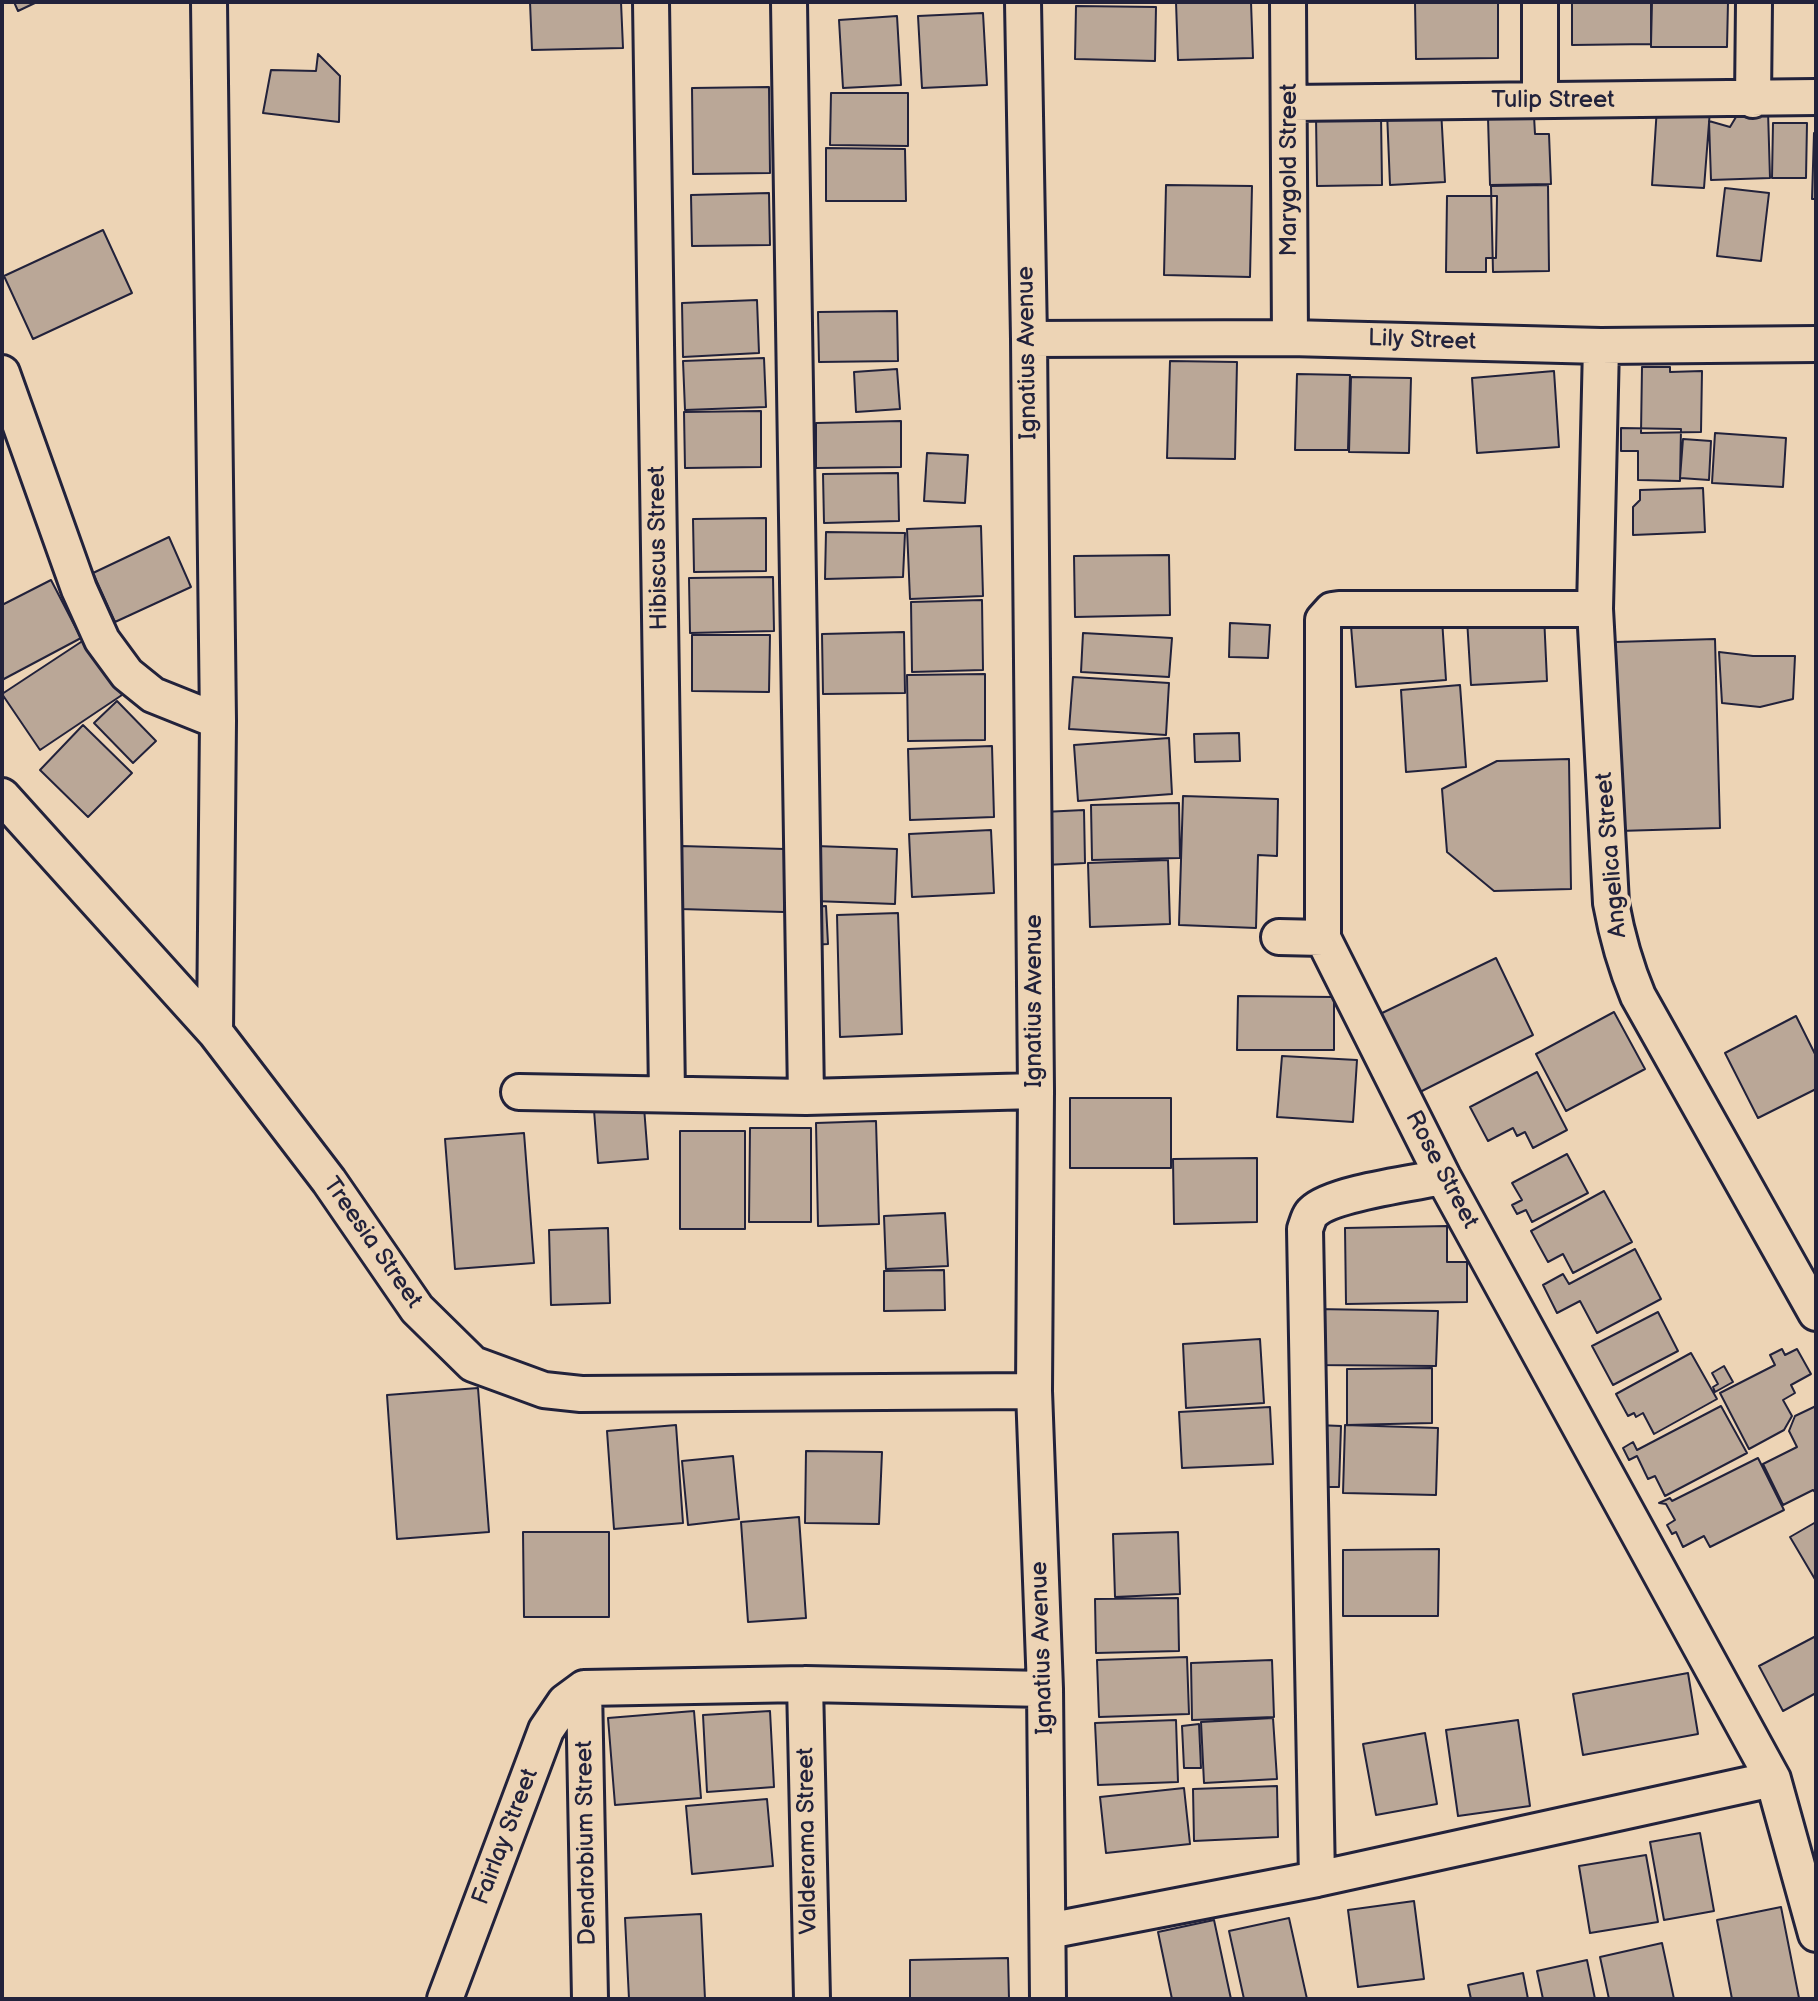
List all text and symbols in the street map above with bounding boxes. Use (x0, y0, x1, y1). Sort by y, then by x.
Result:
street label: Marygold Street (1276, 83, 1304, 257)
street label: Tulip Street (1491, 87, 1615, 115)
street label: Ignatius Avenue (1012, 266, 1044, 440)
street label: Lily Street (1368, 325, 1476, 357)
street label: Hibiscus Street (643, 465, 675, 631)
street label: Angelica Street (1590, 771, 1634, 939)
street label: Ignatius Avenue (1021, 914, 1049, 1088)
street label: Rose Street (1398, 1106, 1484, 1234)
street label: Treesia Street (316, 1172, 428, 1314)
street label: Ignatius Avenue (1026, 1561, 1060, 1735)
street label: Dendrobium Street (571, 1740, 603, 1946)
street label: Valderama Street (792, 1747, 824, 1935)
street label: Fairlay Street (467, 1765, 545, 1909)

